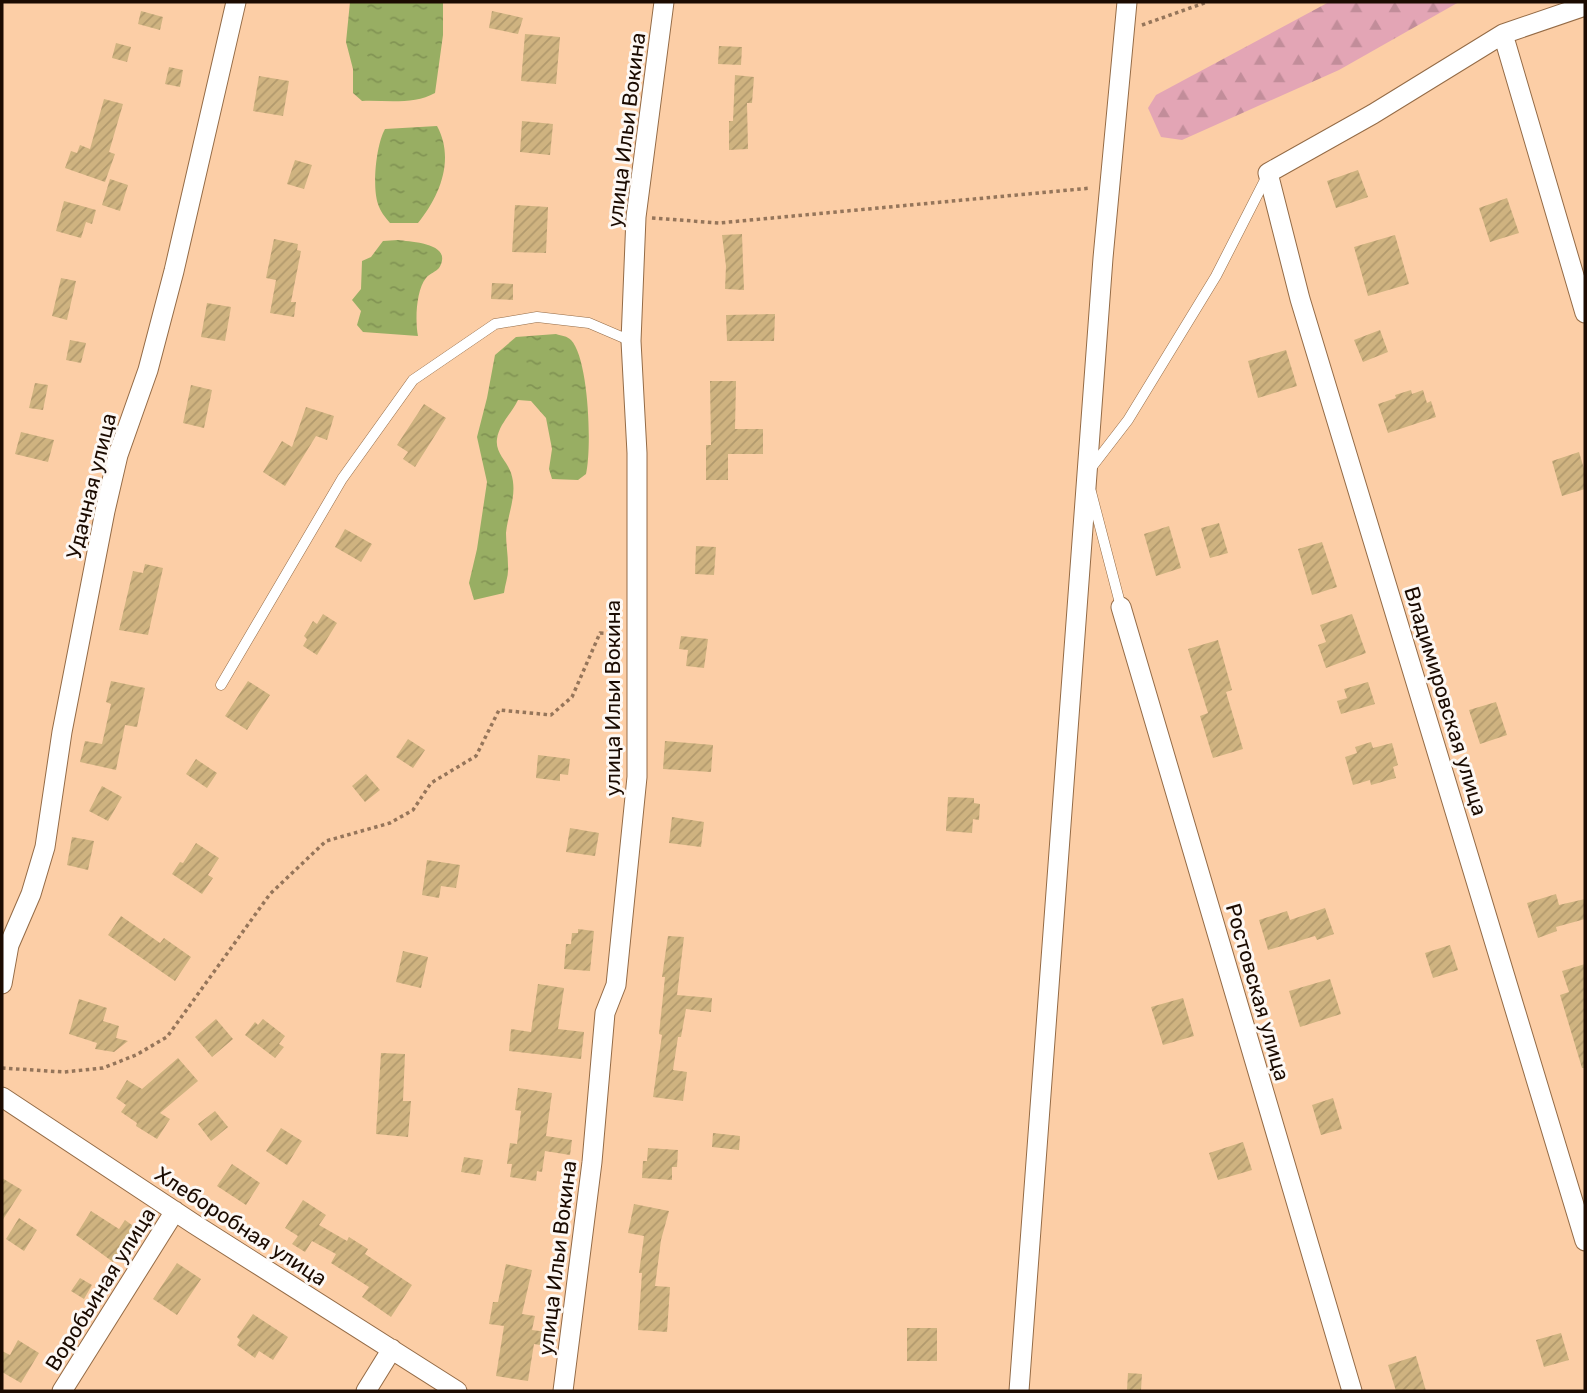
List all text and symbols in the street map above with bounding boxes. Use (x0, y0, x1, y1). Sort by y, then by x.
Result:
street label: улица Ильи Вокина (602, 31, 650, 229)
street label: Удачная улица (61, 410, 121, 562)
street label: Владимировская улица (1399, 584, 1493, 818)
street label: улица Ильи Вокина (600, 600, 625, 796)
street label: Ростовская улица (1221, 901, 1295, 1083)
street label: улица Ильи Вокина (533, 1159, 581, 1357)
street label: Хлеборобная улица (150, 1161, 332, 1291)
street label: Воробьиная улица (40, 1203, 160, 1375)

